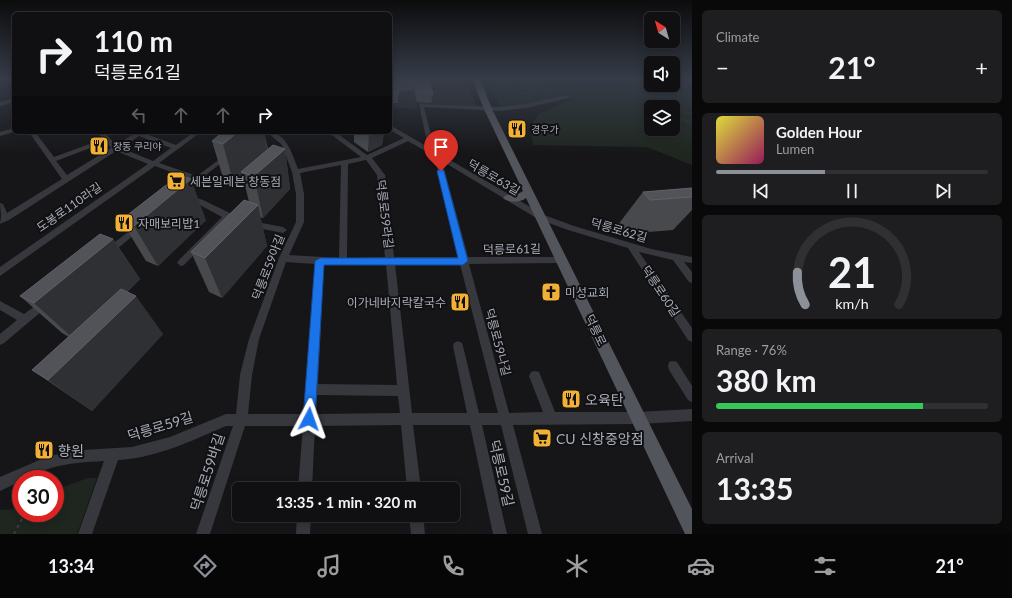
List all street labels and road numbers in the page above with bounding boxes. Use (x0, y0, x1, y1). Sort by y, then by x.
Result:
street label: 덕릉로63길 (465, 156, 523, 198)
street label: 도봉로110라길 (34, 179, 104, 235)
street label: 덕릉로59라길 (373, 179, 397, 249)
street label: 덕릉로62길 (589, 215, 649, 245)
street label: 덕릉로59아길 (249, 232, 287, 302)
street label: 덕릉로61길 (483, 241, 541, 257)
street label: 덕릉로60길 (639, 263, 683, 319)
street label: 덕릉로59나길 (482, 307, 514, 377)
street label: 덕릉로 (582, 312, 610, 348)
street label: 덕릉로59길 (125, 408, 195, 444)
street label: 덕릉로59바길 (186, 431, 228, 513)
street label: 덕릉로59길 (486, 438, 518, 508)

